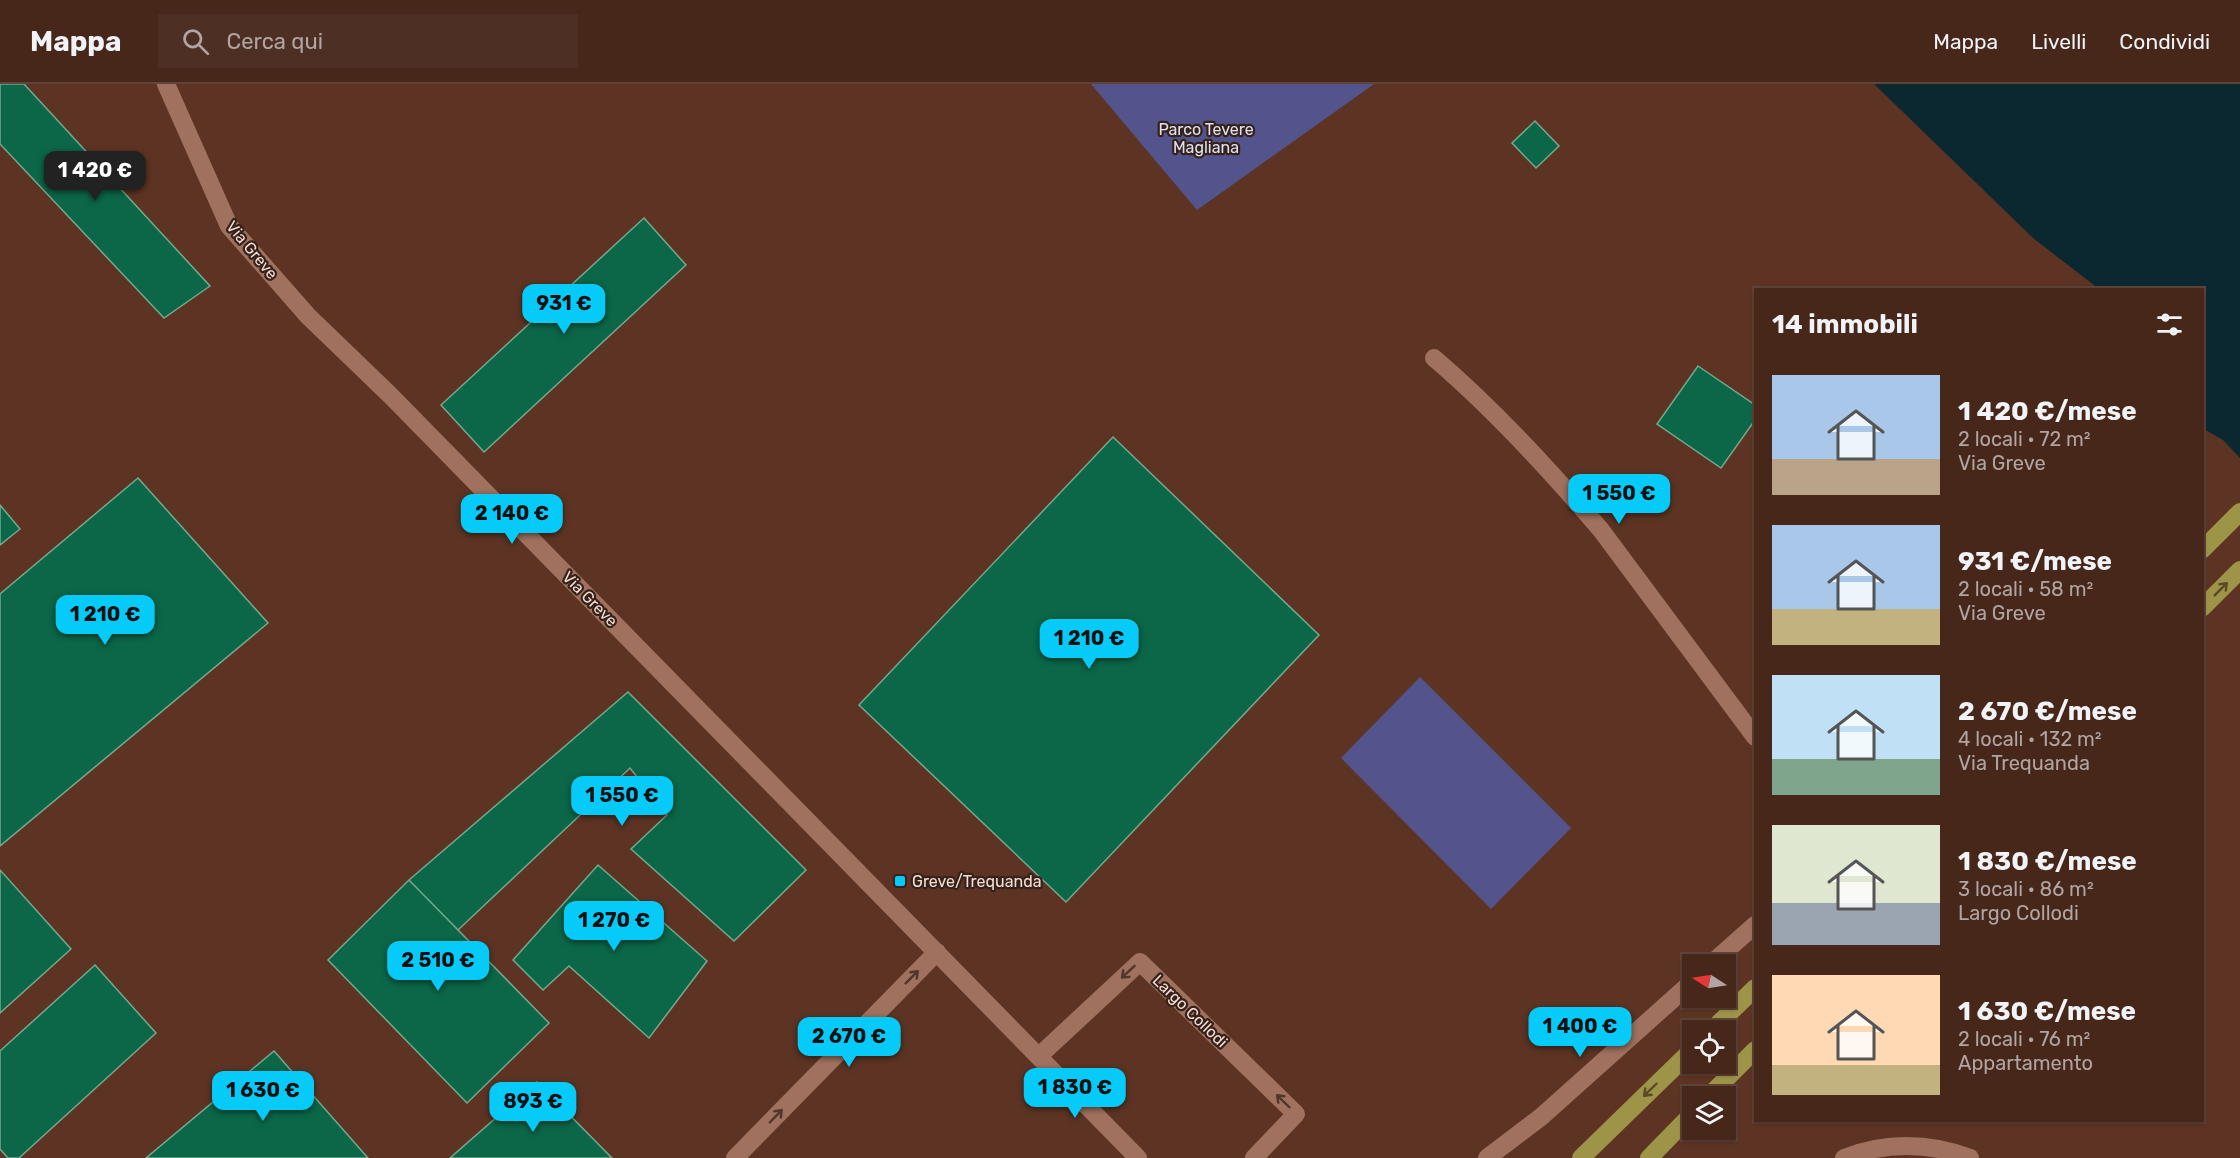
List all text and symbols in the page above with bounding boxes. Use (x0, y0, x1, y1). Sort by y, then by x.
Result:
search box (158, 14, 578, 68)
text: Mappa (30, 25, 122, 58)
icon: search (179, 25, 212, 58)
text: Cerca qui (227, 28, 323, 55)
text: Mappa (1933, 29, 1998, 54)
text: Livelli (2031, 29, 2086, 54)
text: Condividi (2119, 29, 2210, 54)
park label: Parco Tevere Magliana (1158, 120, 1254, 157)
pin: 1 420 € (40, 151, 150, 202)
text: 1 420 € (58, 158, 132, 182)
street label: Via Greve (222, 217, 282, 283)
pin: 931 € (522, 284, 606, 335)
text: 931 € (536, 291, 592, 315)
icon: filters (2153, 308, 2186, 341)
text: 14 immobili (1772, 309, 1918, 340)
text: 1 420 €/mese (1958, 396, 2137, 427)
icon: home (1820, 399, 1892, 471)
text: 2 locali · 72 m² (1958, 427, 2091, 451)
text: Via Greve (1958, 451, 2046, 475)
pin: 1 550 € (1564, 474, 1674, 525)
text: 1 550 € (1582, 481, 1656, 505)
pin: 2 140 € (457, 494, 567, 545)
text: 2 140 € (475, 501, 549, 525)
text: 931 €/mese (1958, 546, 2112, 577)
icon: home (1820, 549, 1892, 621)
street label: Via Greve (559, 568, 622, 631)
text: 2 locali · 58 m² (1958, 577, 2093, 601)
one-way arrow (2214, 581, 2228, 596)
pin: 1 210 € (50, 595, 160, 646)
text: Via Greve (1958, 601, 2046, 625)
text: 1 210 € (70, 602, 140, 626)
pin: 1 210 € (1034, 619, 1144, 670)
text: 1 210 € (1054, 626, 1124, 650)
text: 2 670 €/mese (1958, 696, 2137, 727)
icon: home (1820, 699, 1892, 771)
text: 4 locali · 132 m² (1958, 727, 2102, 751)
text: Via Trequanda (1958, 751, 2090, 775)
pin: 1 550 € (567, 776, 677, 827)
text: 1 550 € (585, 783, 659, 807)
text: 1 830 €/mese (1958, 846, 2137, 877)
icon: home (1820, 849, 1892, 921)
place label: Greve/Trequanda (912, 872, 1042, 891)
marker: Greve/Trequanda (893, 874, 907, 888)
text: 3 locali · 86 m² (1958, 877, 2094, 901)
pin: 1 270 € (559, 901, 669, 952)
text: Largo Collodi (1958, 901, 2079, 925)
text: 1 270 € (578, 908, 650, 932)
pin: 2 510 € (383, 941, 493, 992)
text: 2 510 € (401, 948, 475, 972)
north arrow (1682, 954, 1736, 1008)
map controls (1682, 954, 1736, 1140)
one-way arrow (1121, 965, 1136, 979)
one-way arrow (905, 970, 920, 985)
street label: Largo Collodi (1149, 971, 1231, 1051)
text: 1 630 €/mese (1958, 996, 2136, 1027)
icon: home (1820, 999, 1892, 1071)
pin: 1 400 € (1525, 1007, 1635, 1058)
text: 1 400 € (1542, 1014, 1618, 1038)
pin: 2 670 € (794, 1017, 904, 1068)
button: locate (1682, 1020, 1736, 1074)
text: 2 670 € (812, 1024, 886, 1048)
text: 2 locali · 76 m² (1958, 1027, 2090, 1051)
text: Appartamento (1958, 1051, 2093, 1075)
pin: 1 830 € (1020, 1068, 1130, 1119)
pin: 1 630 € (208, 1071, 318, 1122)
text: 1 830 € (1038, 1075, 1112, 1099)
text: 1 630 € (226, 1078, 300, 1102)
pin: 893 € (491, 1082, 575, 1133)
one-way arrow (1643, 1083, 1658, 1098)
button: layers (1682, 1086, 1736, 1140)
text: 893 € (503, 1089, 563, 1113)
one-way arrow (1275, 1094, 1290, 1109)
one-way arrow (768, 1109, 783, 1124)

